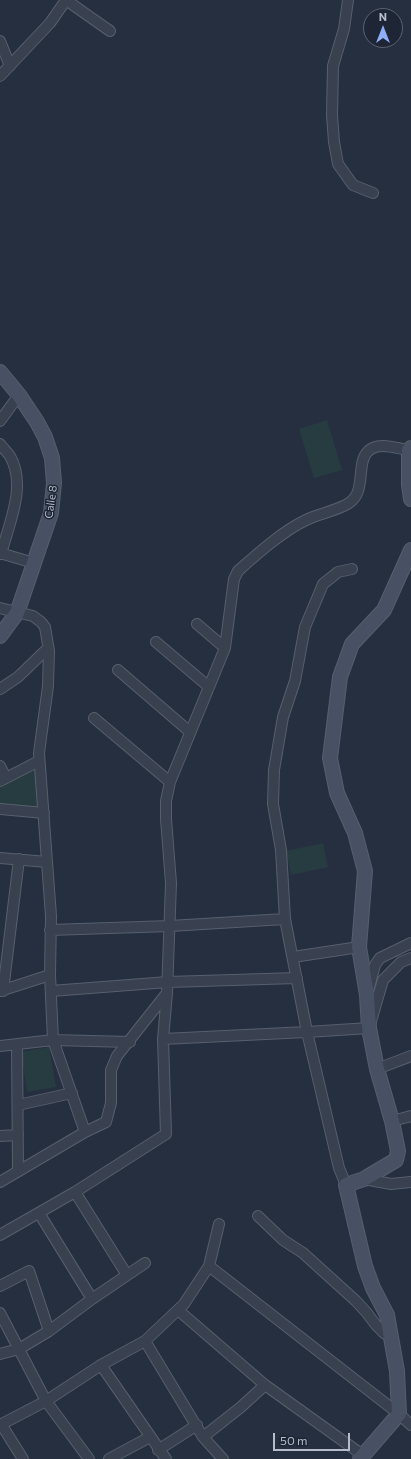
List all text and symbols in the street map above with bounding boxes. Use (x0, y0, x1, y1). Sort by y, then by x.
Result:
north arrow (363, 8, 403, 48)
text: N (379, 10, 387, 23)
street label: Calle 8 (42, 485, 60, 519)
scale bar (275, 1425, 352, 1451)
text: 50 m (280, 1433, 308, 1447)

